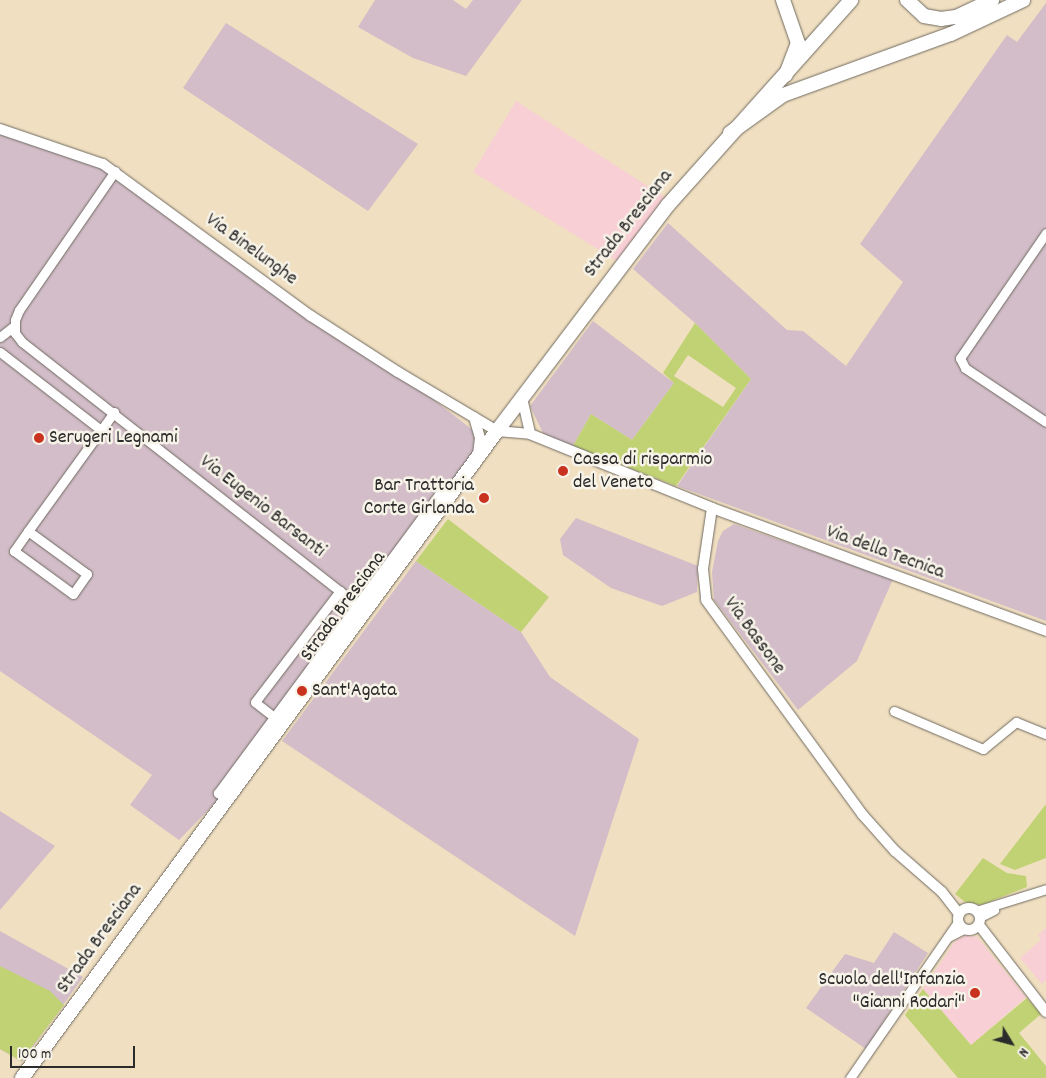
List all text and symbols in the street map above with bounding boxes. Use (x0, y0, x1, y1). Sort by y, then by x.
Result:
street label: Strada Bresciana (579, 165, 679, 283)
street label: Via Binelunghe (200, 209, 302, 291)
place label: Serugeri Legnami (49, 426, 178, 450)
marker: Serugeri Legnami (33, 432, 45, 444)
place label: Cassa di risparmio del Veneto (573, 448, 712, 495)
street label: Via Eugenio Barsanti (194, 450, 330, 564)
marker: Cassa di risparmio del Veneto (557, 465, 569, 477)
place label: Bar Trattoria Corte Girlanda (364, 474, 474, 521)
marker: Bar Trattoria Corte Girlanda (478, 492, 490, 504)
street label: Via della Tecnica (823, 521, 947, 585)
street label: Strada Bresciana (296, 547, 392, 667)
street label: Via Bassone (718, 593, 790, 679)
place label: Sant'Agata (312, 679, 397, 703)
marker: Sant'Agata (296, 685, 308, 697)
street label: Strada Bresciana (52, 879, 148, 999)
place label: Scuola dell'Infanzia "Gianni Rodari" (819, 969, 965, 1016)
marker: Scuola dell'Infanzia "Gianni Rodari" (969, 987, 981, 999)
north arrow (986, 1018, 1036, 1068)
scale bar (12, 1036, 138, 1068)
text: N (1013, 1043, 1033, 1061)
text: 100 m (18, 1044, 51, 1066)

